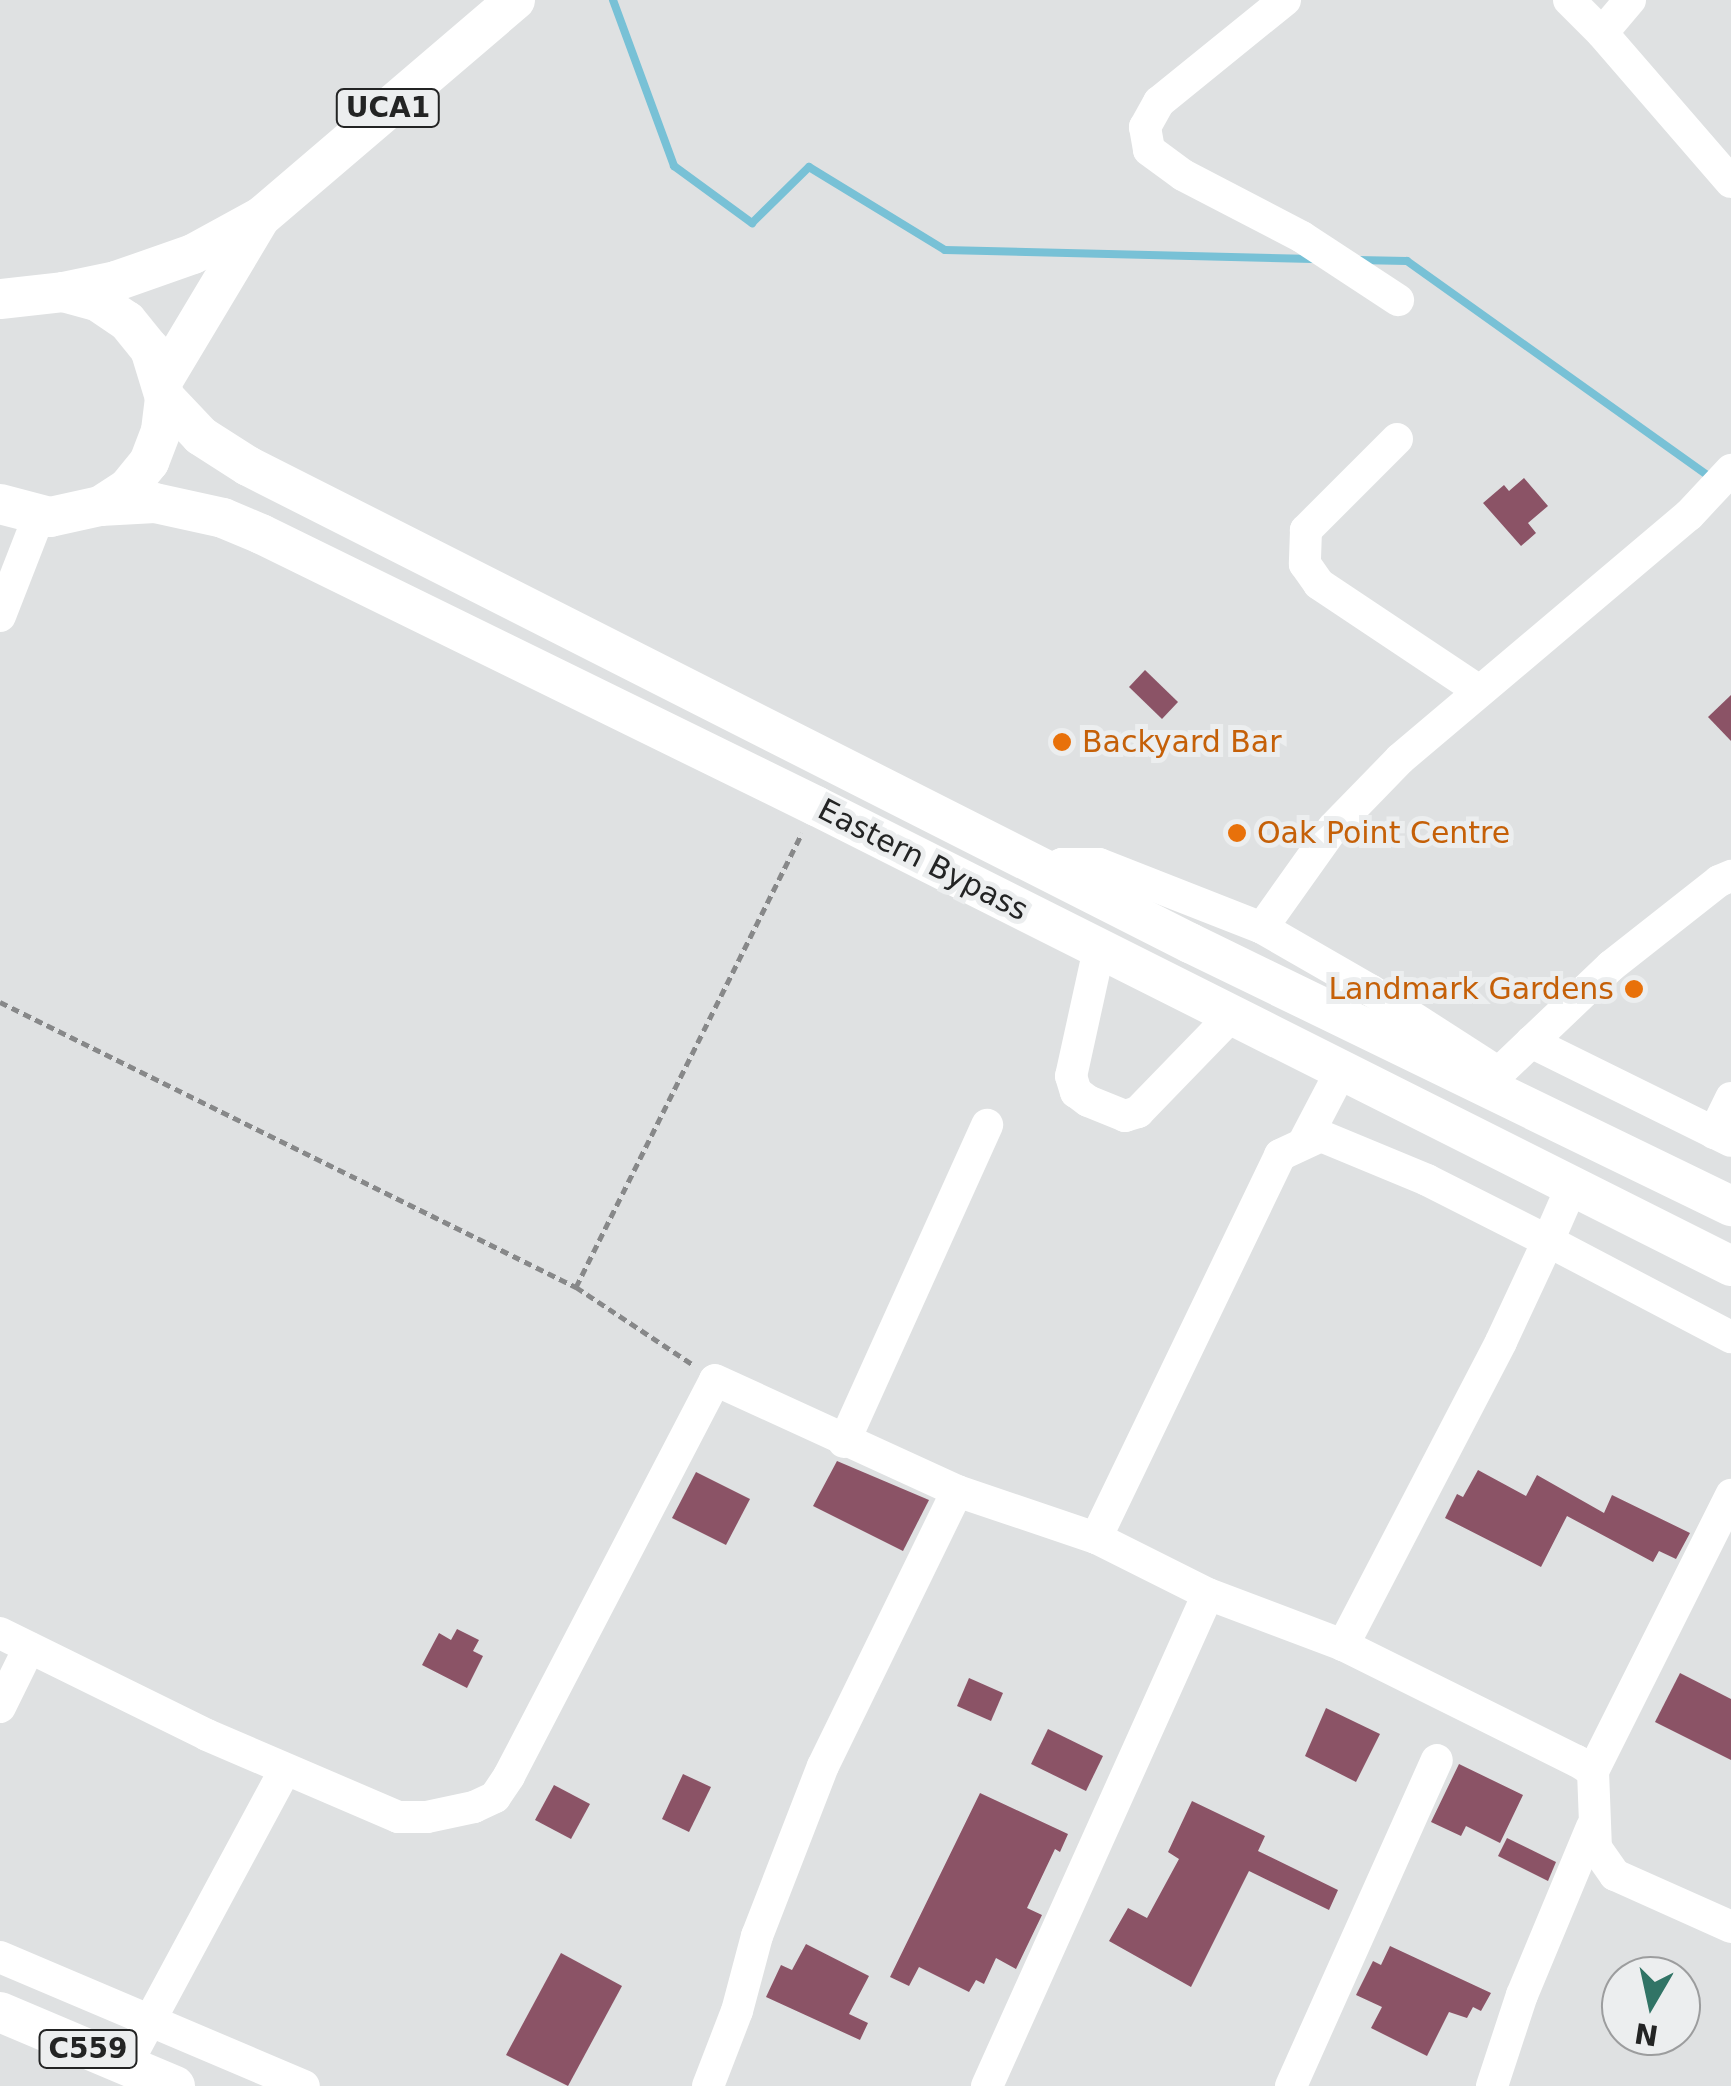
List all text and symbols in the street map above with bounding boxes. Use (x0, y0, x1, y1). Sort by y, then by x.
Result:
road number: UCA1 (336, 85, 440, 131)
place label: Backyard Bar (1082, 724, 1282, 760)
marker: Backyard Bar (1051, 731, 1073, 753)
street label: Eastern Bypass (812, 792, 1034, 928)
place label: Oak Point Centre (1257, 815, 1510, 851)
marker: Oak Point Centre (1226, 822, 1248, 844)
place label: Landmark Gardens (1328, 971, 1614, 1007)
marker: Landmark Gardens (1623, 978, 1645, 1000)
north arrow (1601, 1956, 1701, 2056)
text: N (1632, 2016, 1661, 2052)
road number: C559 (38, 2026, 138, 2072)

